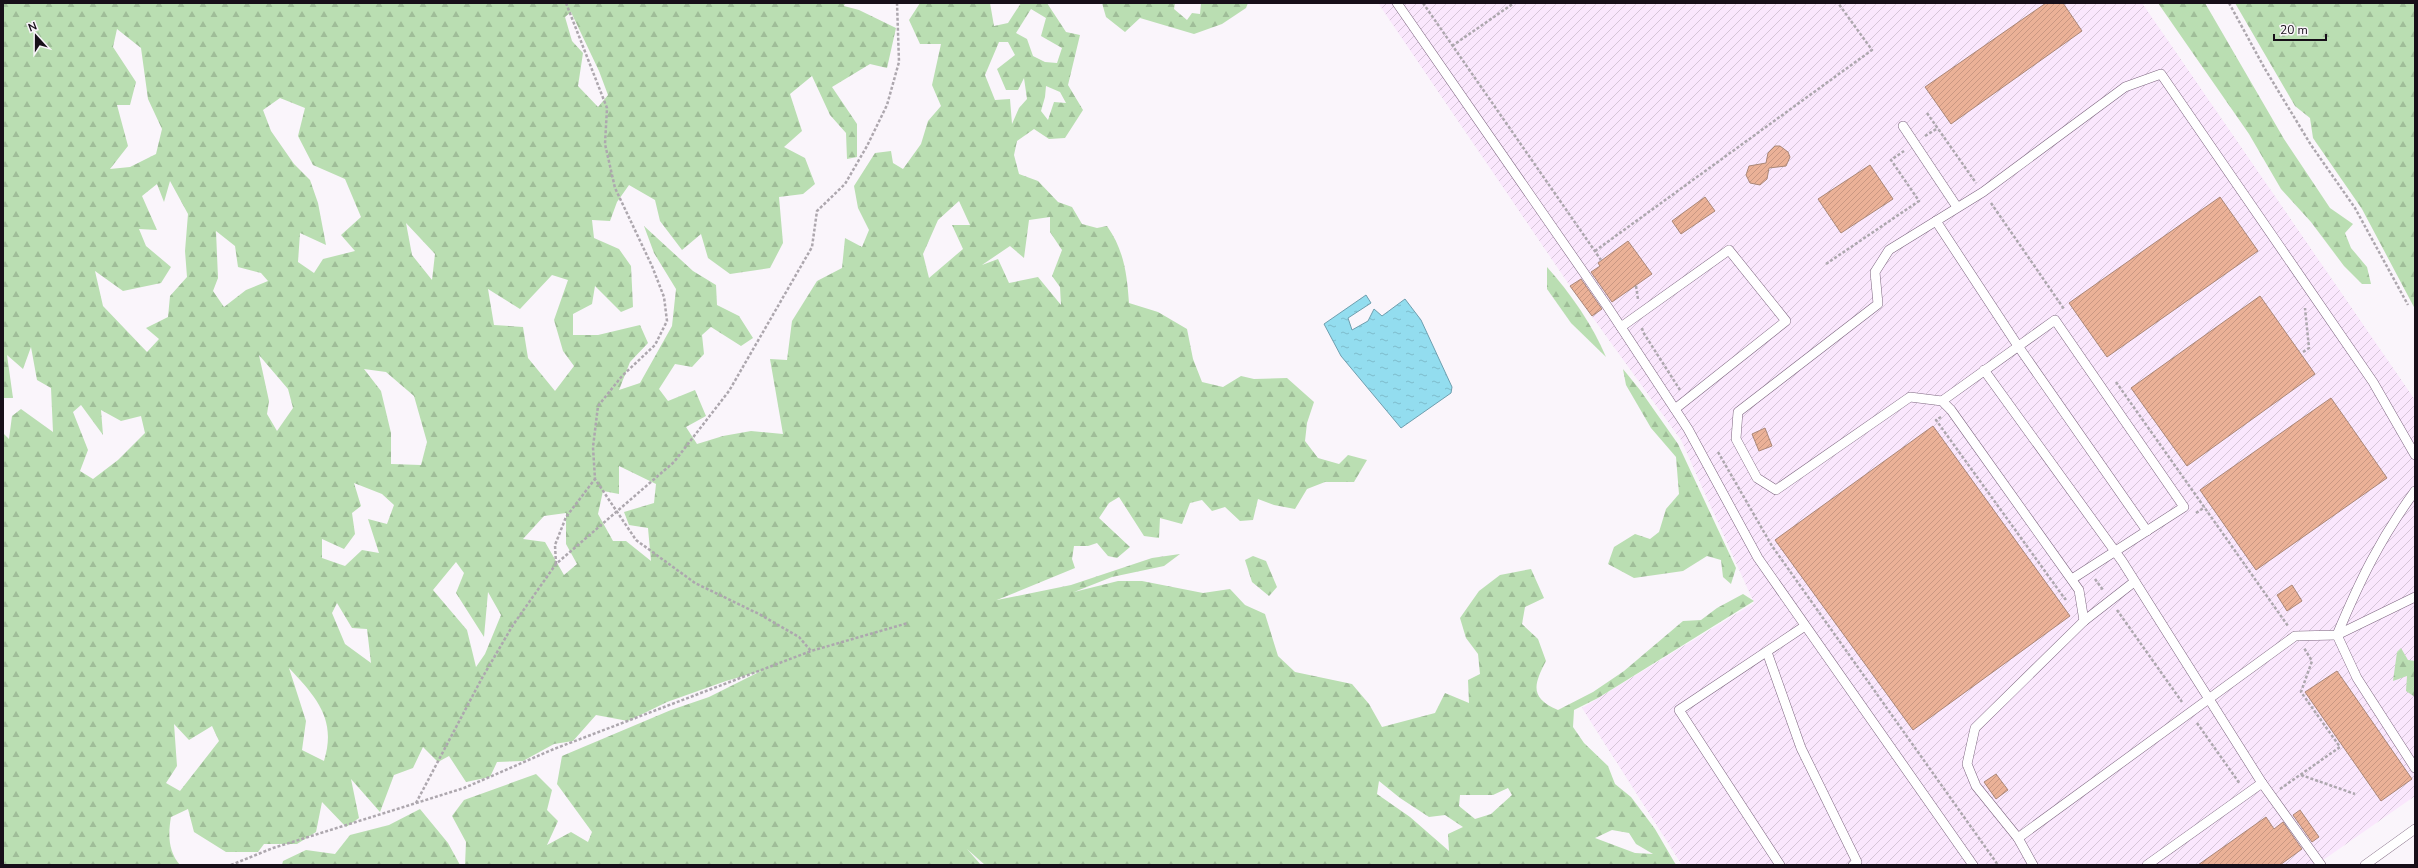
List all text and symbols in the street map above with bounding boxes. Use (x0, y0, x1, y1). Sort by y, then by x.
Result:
north arrow (16, 16, 56, 56)
scale bar (2274, 16, 2326, 42)
text: N (26, 19, 39, 36)
text: 20 m (2280, 22, 2308, 38)

